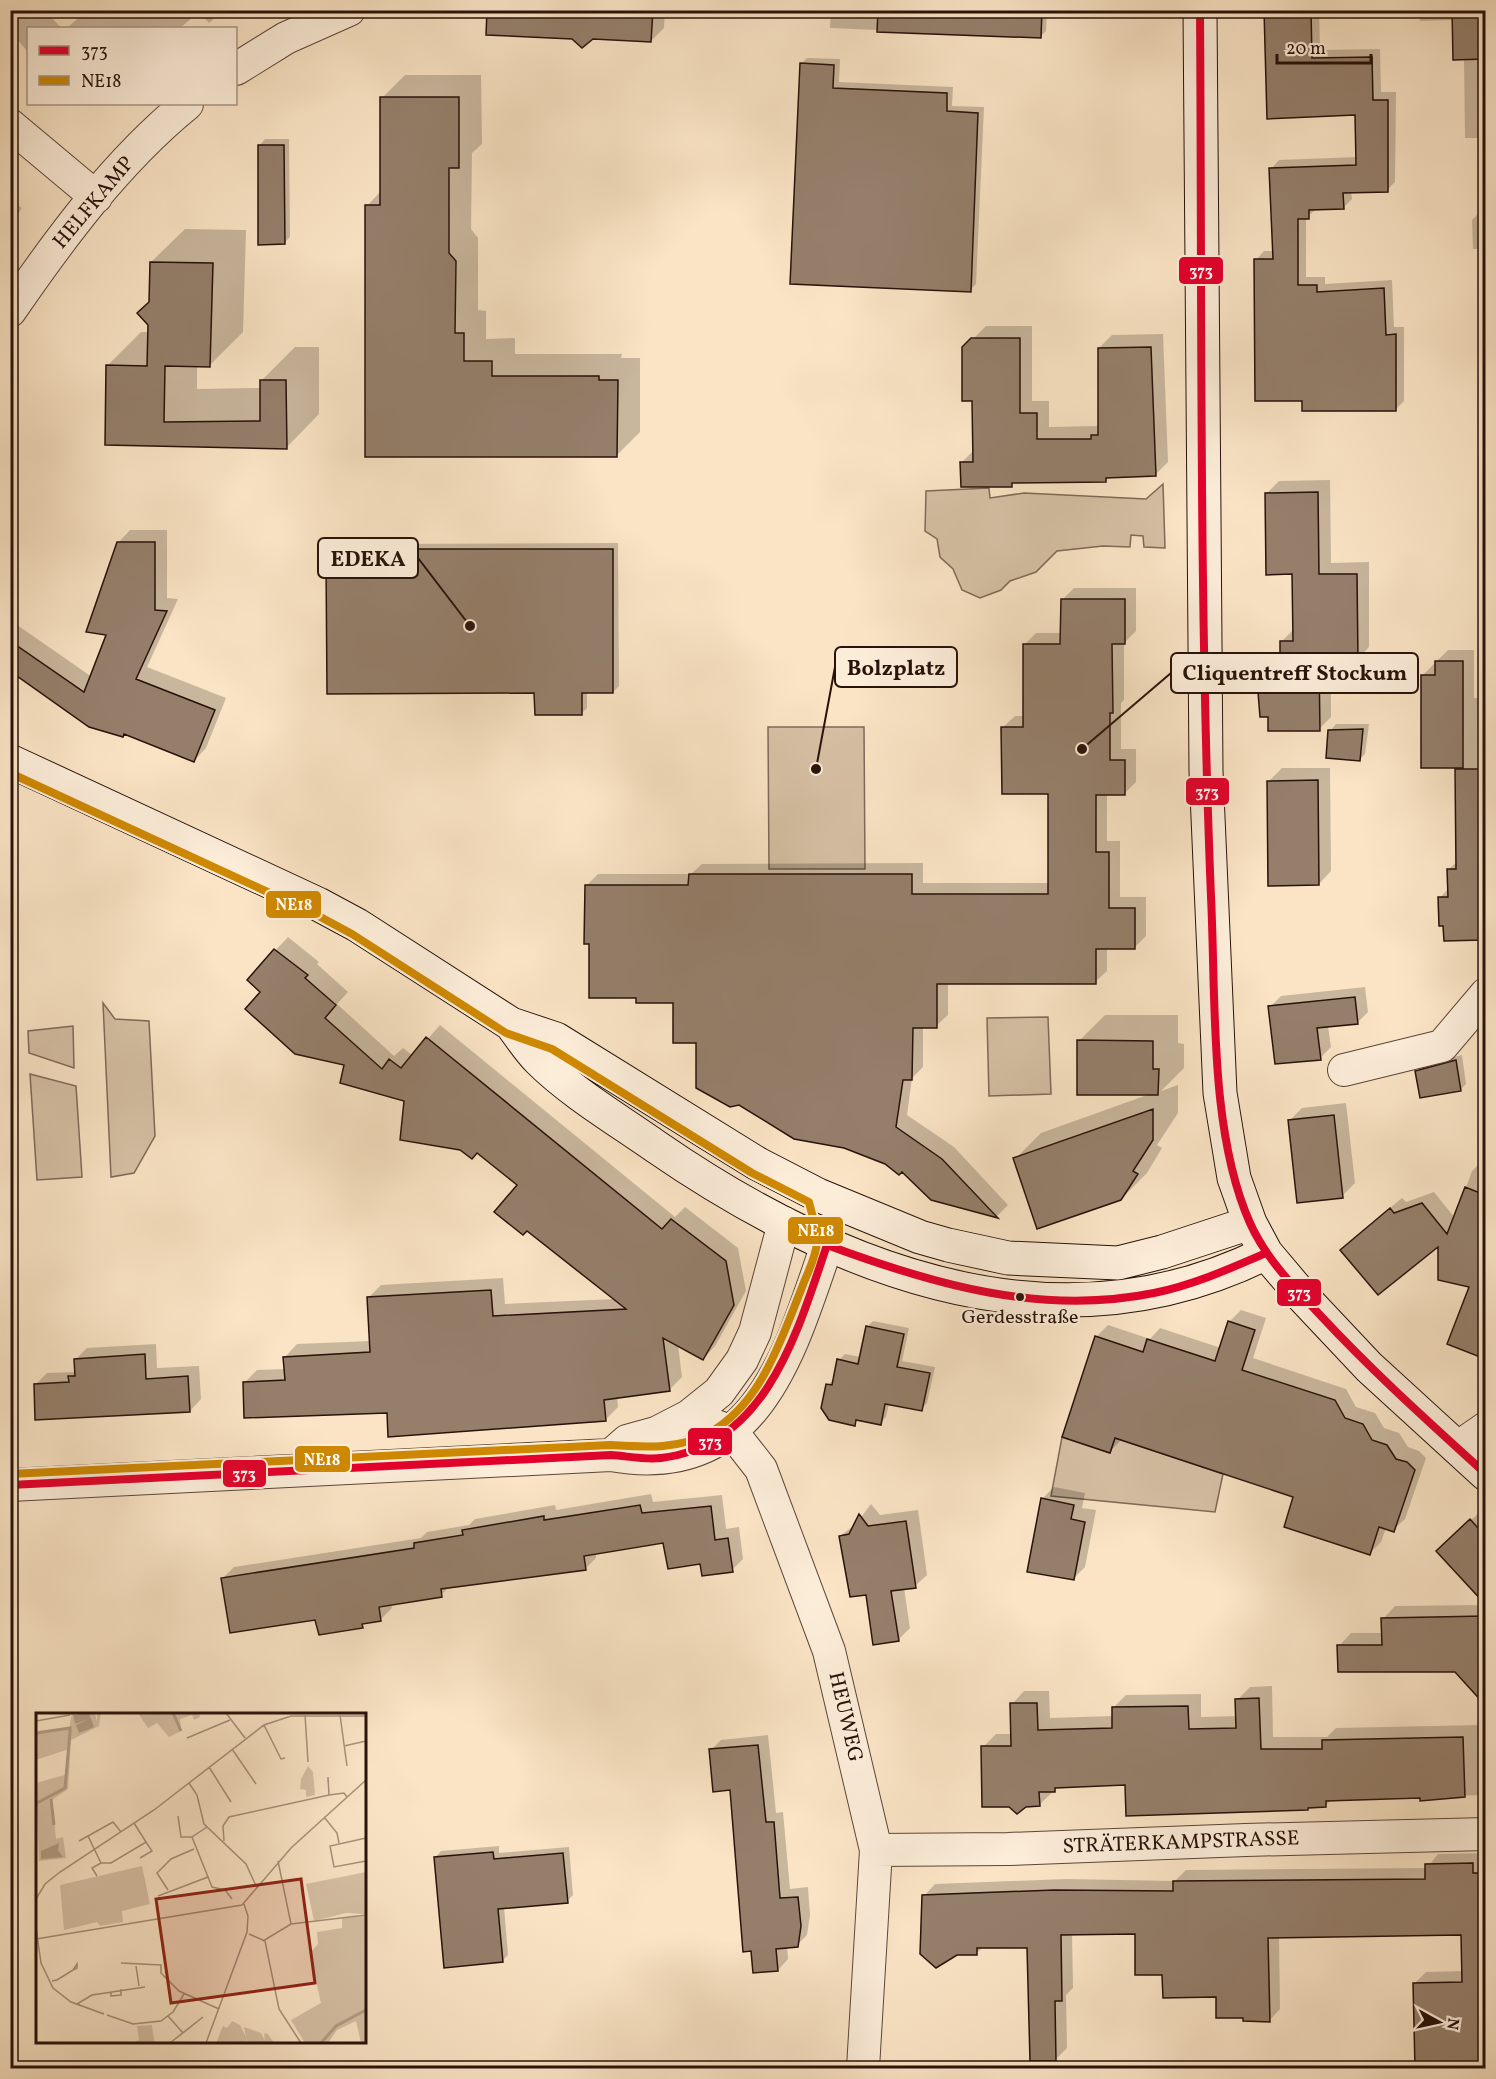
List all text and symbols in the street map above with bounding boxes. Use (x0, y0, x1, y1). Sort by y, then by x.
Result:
legend (27, 27, 237, 105)
scale bar (1277, 27, 1372, 65)
text: 20 m (1286, 37, 1326, 62)
text: 373 (81, 40, 108, 65)
text: NE18 (81, 70, 121, 95)
street label: HELFKAMP (47, 150, 141, 256)
line badge: 373 (1178, 256, 1224, 285)
text: 373 (1189, 261, 1213, 283)
callout: EDEKA (318, 538, 418, 578)
text: EDEKA (330, 545, 406, 576)
callout: Bolzplatz (835, 647, 957, 687)
callout: Cliquentreff Stockum (1171, 653, 1418, 693)
text: Bolzplatz (847, 654, 945, 685)
text: Cliquentreff Stockum (1183, 659, 1407, 690)
line badge: 373 (1185, 777, 1230, 806)
text: 373 (1195, 782, 1219, 804)
line badge: NE18 (265, 890, 322, 919)
text: NE18 (276, 895, 312, 917)
line badge: NE18 (787, 1216, 844, 1245)
text: NE18 (798, 1221, 834, 1243)
line badge: 373 (1276, 1278, 1322, 1307)
text: 373 (1287, 1283, 1311, 1305)
marker: Gerdesstraße (1014, 1291, 1026, 1303)
place label: Gerdesstraße (961, 1304, 1079, 1332)
line badge: 373 (687, 1427, 733, 1456)
text: 373 (698, 1432, 722, 1454)
line badge: NE18 (294, 1445, 351, 1473)
text: NE18 (304, 1450, 340, 1472)
line badge: 373 (222, 1459, 267, 1488)
text: 373 (232, 1464, 256, 1486)
street label: HEUWEG (821, 1669, 869, 1765)
inset map (36, 1713, 366, 2043)
street label: STRÄTERKAMPSTRASSE (1062, 1824, 1300, 1862)
north arrow (1409, 1992, 1469, 2052)
text: N (1440, 2017, 1464, 2031)

